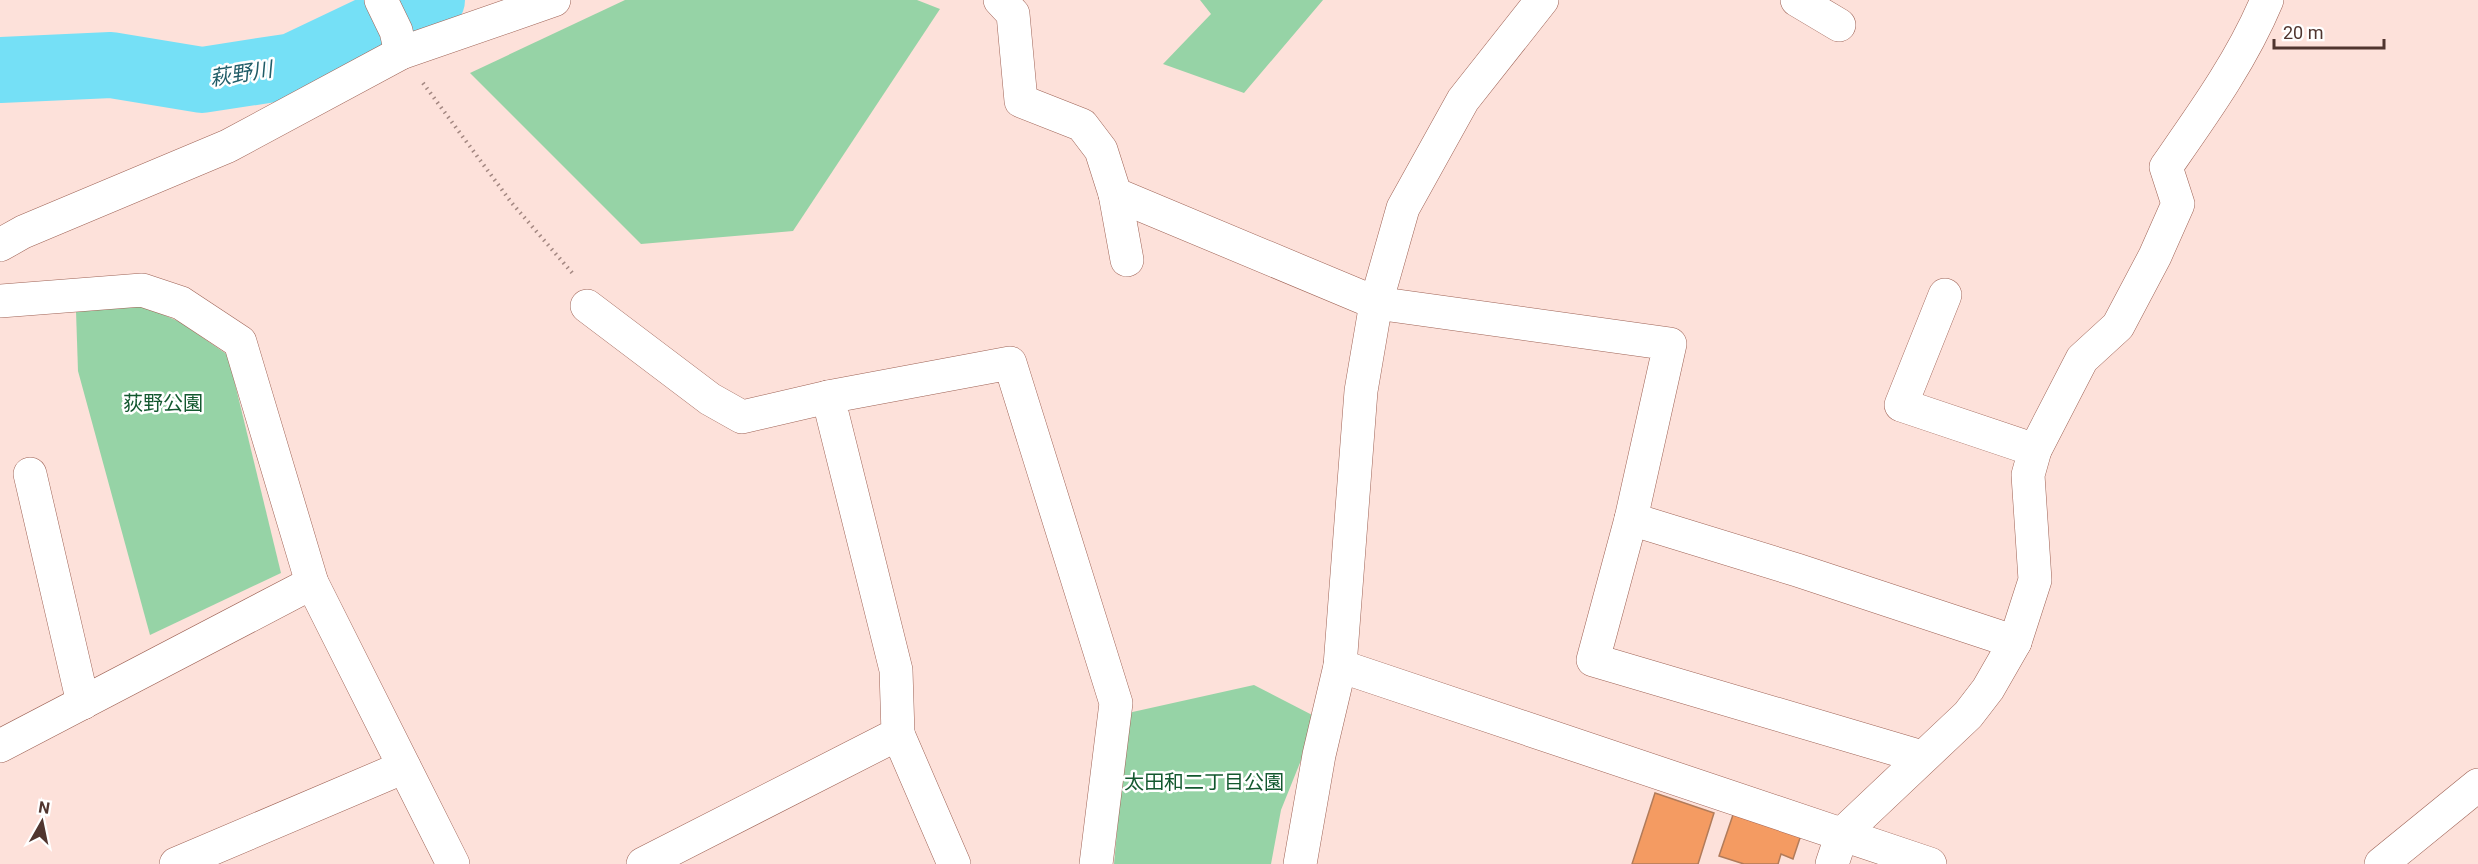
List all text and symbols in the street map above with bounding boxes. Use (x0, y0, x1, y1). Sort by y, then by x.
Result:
scale bar (2274, 12, 2384, 50)
text: 20 m (2283, 22, 2323, 43)
water label: 萩野川 (208, 57, 276, 91)
park label: 荻野公園 (123, 391, 203, 415)
park label: 太田和二丁目公園 (1124, 770, 1284, 794)
north arrow (12, 792, 72, 852)
text: N (37, 797, 51, 818)

